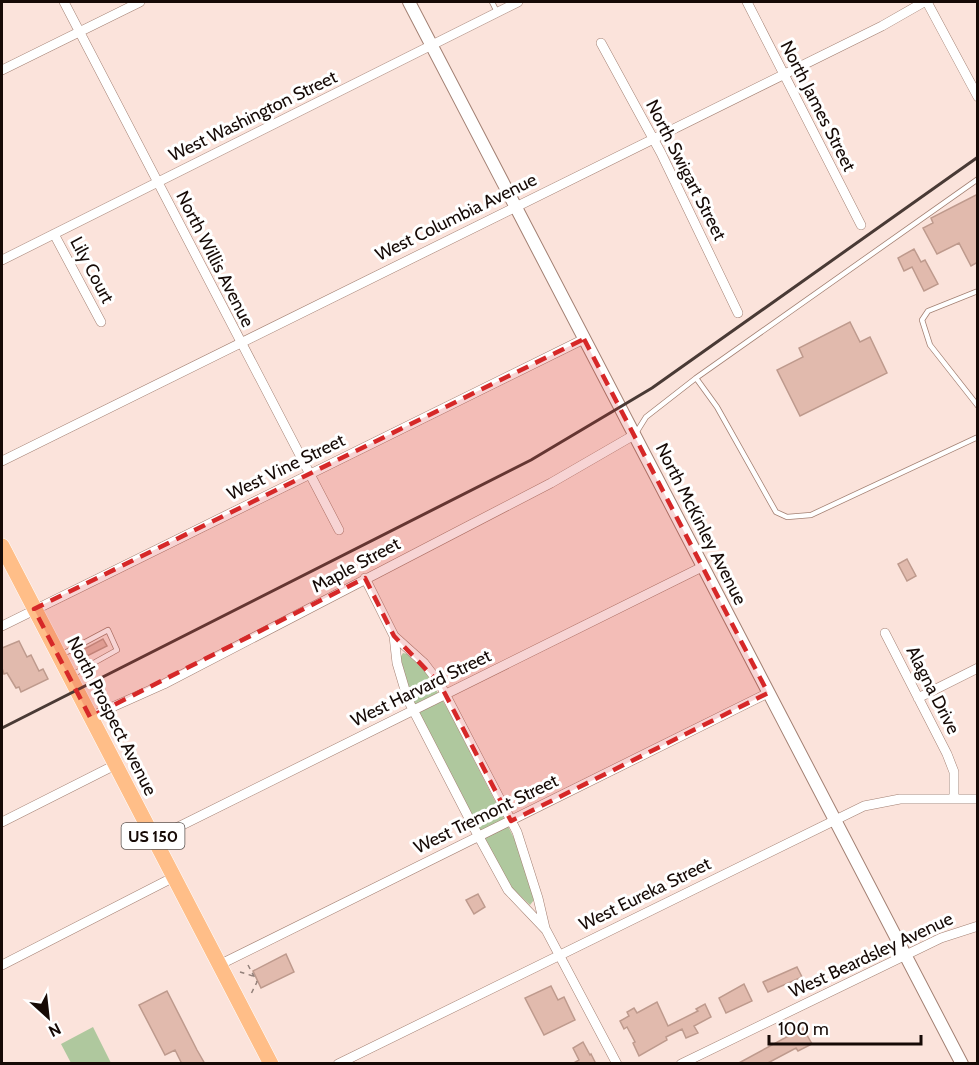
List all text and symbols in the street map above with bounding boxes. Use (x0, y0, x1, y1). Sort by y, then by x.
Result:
street label: North James Street (776, 37, 860, 175)
street label: West Washington Street (165, 66, 341, 166)
street label: North Swigart Street (641, 96, 731, 244)
street label: West Columbia Avenue (372, 168, 540, 266)
street label: North Willis Avenue (171, 187, 259, 331)
street label: Lily Court (65, 233, 119, 307)
street label: West Vine Street (224, 429, 348, 505)
street label: North McKinley Avenue (651, 440, 751, 608)
street label: Maple Street (308, 533, 404, 597)
street label: North Prospect Avenue (62, 633, 162, 799)
street label: Alagna Drive (901, 642, 965, 738)
street label: West Harvard Street (347, 645, 495, 731)
street label: West Tremont Street (410, 770, 562, 858)
road number: US 150 (122, 823, 184, 849)
street label: West Eureka Street (576, 853, 714, 935)
street label: West Beardsley Avenue (786, 907, 956, 1003)
north arrow (18, 987, 78, 1047)
scale bar (769, 1008, 920, 1046)
text: 100 m (778, 1018, 829, 1040)
text: N (45, 1019, 64, 1041)

